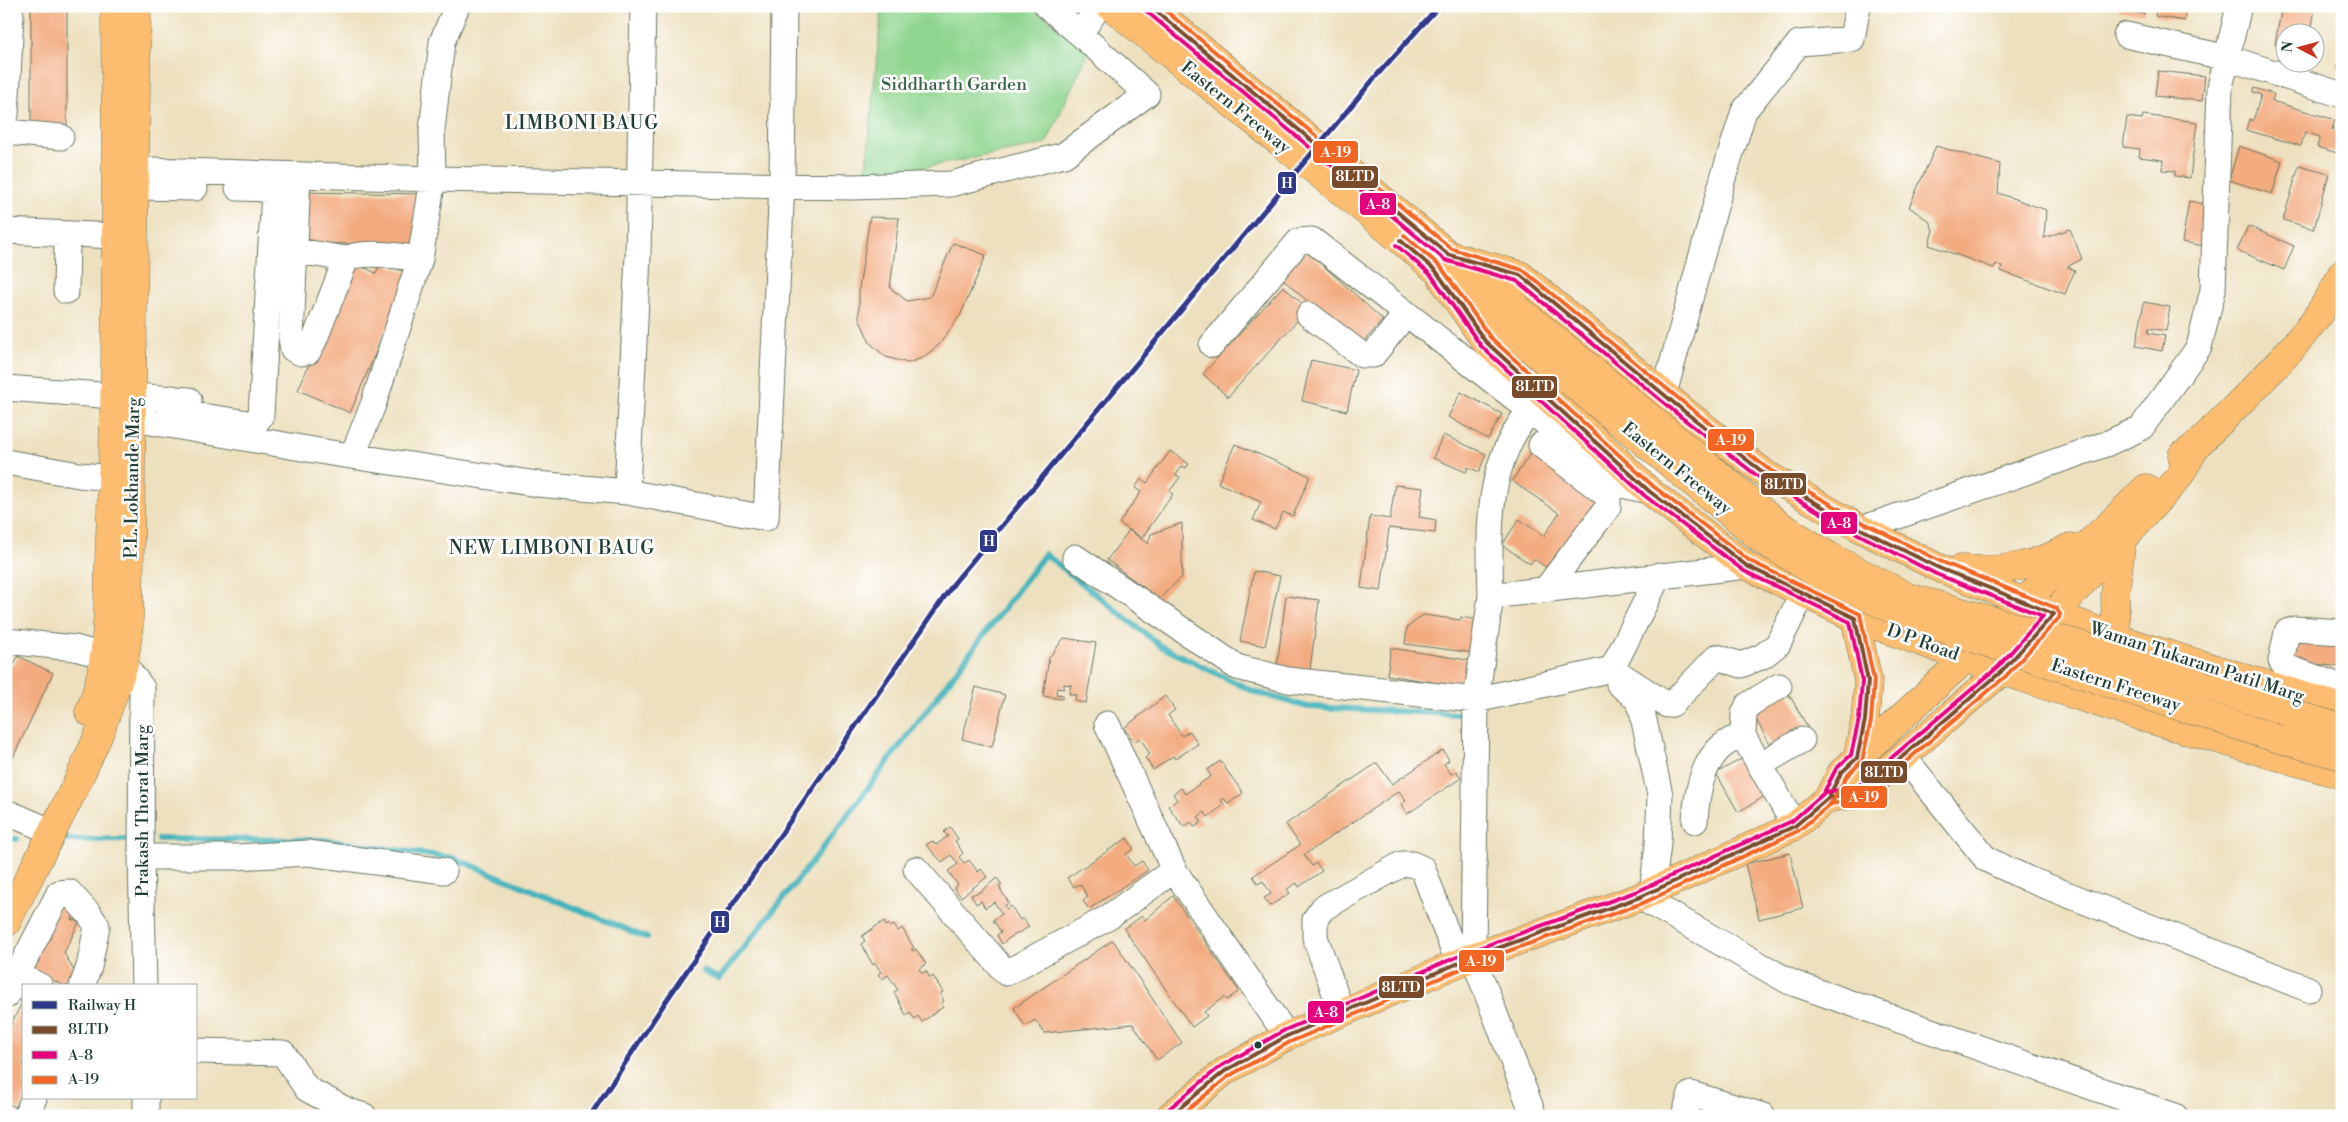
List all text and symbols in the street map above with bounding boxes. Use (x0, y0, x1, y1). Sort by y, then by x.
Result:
north arrow (2276, 22, 2326, 72)
text: N (2279, 40, 2298, 53)
street label: Eastern Freeway (1176, 56, 1296, 159)
park label: Siddharth Garden (881, 73, 1027, 96)
district label: LIMBONI BAUG (505, 111, 659, 135)
line badge: A-19 (1312, 140, 1359, 164)
text: A-19 (1320, 144, 1352, 162)
line badge: 8LTD (1331, 165, 1379, 189)
text: 8LTD (1335, 168, 1375, 186)
line badge: H (1277, 171, 1297, 195)
text: H (1281, 175, 1293, 193)
line badge: A-8 (1359, 192, 1397, 216)
text: A-8 (1365, 196, 1390, 214)
line badge: 8LTD (1511, 375, 1558, 399)
text: 8LTD (1515, 378, 1555, 396)
street label: P.L. Lokhande Marg (120, 397, 145, 559)
street label: Eastern Freeway (1617, 417, 1737, 520)
line badge: A-19 (1707, 428, 1755, 452)
text: A-19 (1715, 432, 1747, 450)
line badge: 8LTD (1760, 472, 1807, 496)
text: 8LTD (1764, 476, 1804, 494)
line badge: A-8 (1820, 511, 1858, 535)
text: A-8 (1826, 515, 1851, 533)
line badge: H (979, 529, 998, 553)
text: H (983, 533, 995, 551)
district label: NEW LIMBONI BAUG (449, 536, 655, 560)
street label: Waman Tukaram Patil Marg (2086, 617, 2308, 708)
street label: D P Road (1883, 619, 1963, 666)
street label: Eastern Freeway (2048, 654, 2184, 717)
street label: Prakash Thorat Marg (131, 724, 154, 897)
line badge: 8LTD (1860, 760, 1908, 784)
text: 8LTD (1864, 764, 1904, 782)
line badge: A-19 (1840, 785, 1888, 809)
text: A-19 (1848, 789, 1880, 807)
line badge: H (710, 910, 730, 934)
text: H (714, 914, 726, 932)
line badge: A-19 (1458, 949, 1505, 973)
text: A-19 (1465, 953, 1497, 971)
line badge: 8LTD (1378, 975, 1425, 999)
text: 8LTD (1381, 979, 1421, 997)
legend (22, 984, 198, 1100)
text: Railway H (68, 996, 136, 1015)
line badge: A-8 (1307, 1000, 1345, 1024)
text: A-8 (1313, 1004, 1338, 1022)
text: 8LTD (68, 1020, 109, 1039)
unlabelled marker (1253, 1040, 1263, 1050)
text: A-8 (67, 1046, 93, 1065)
text: A-19 (67, 1070, 99, 1089)

